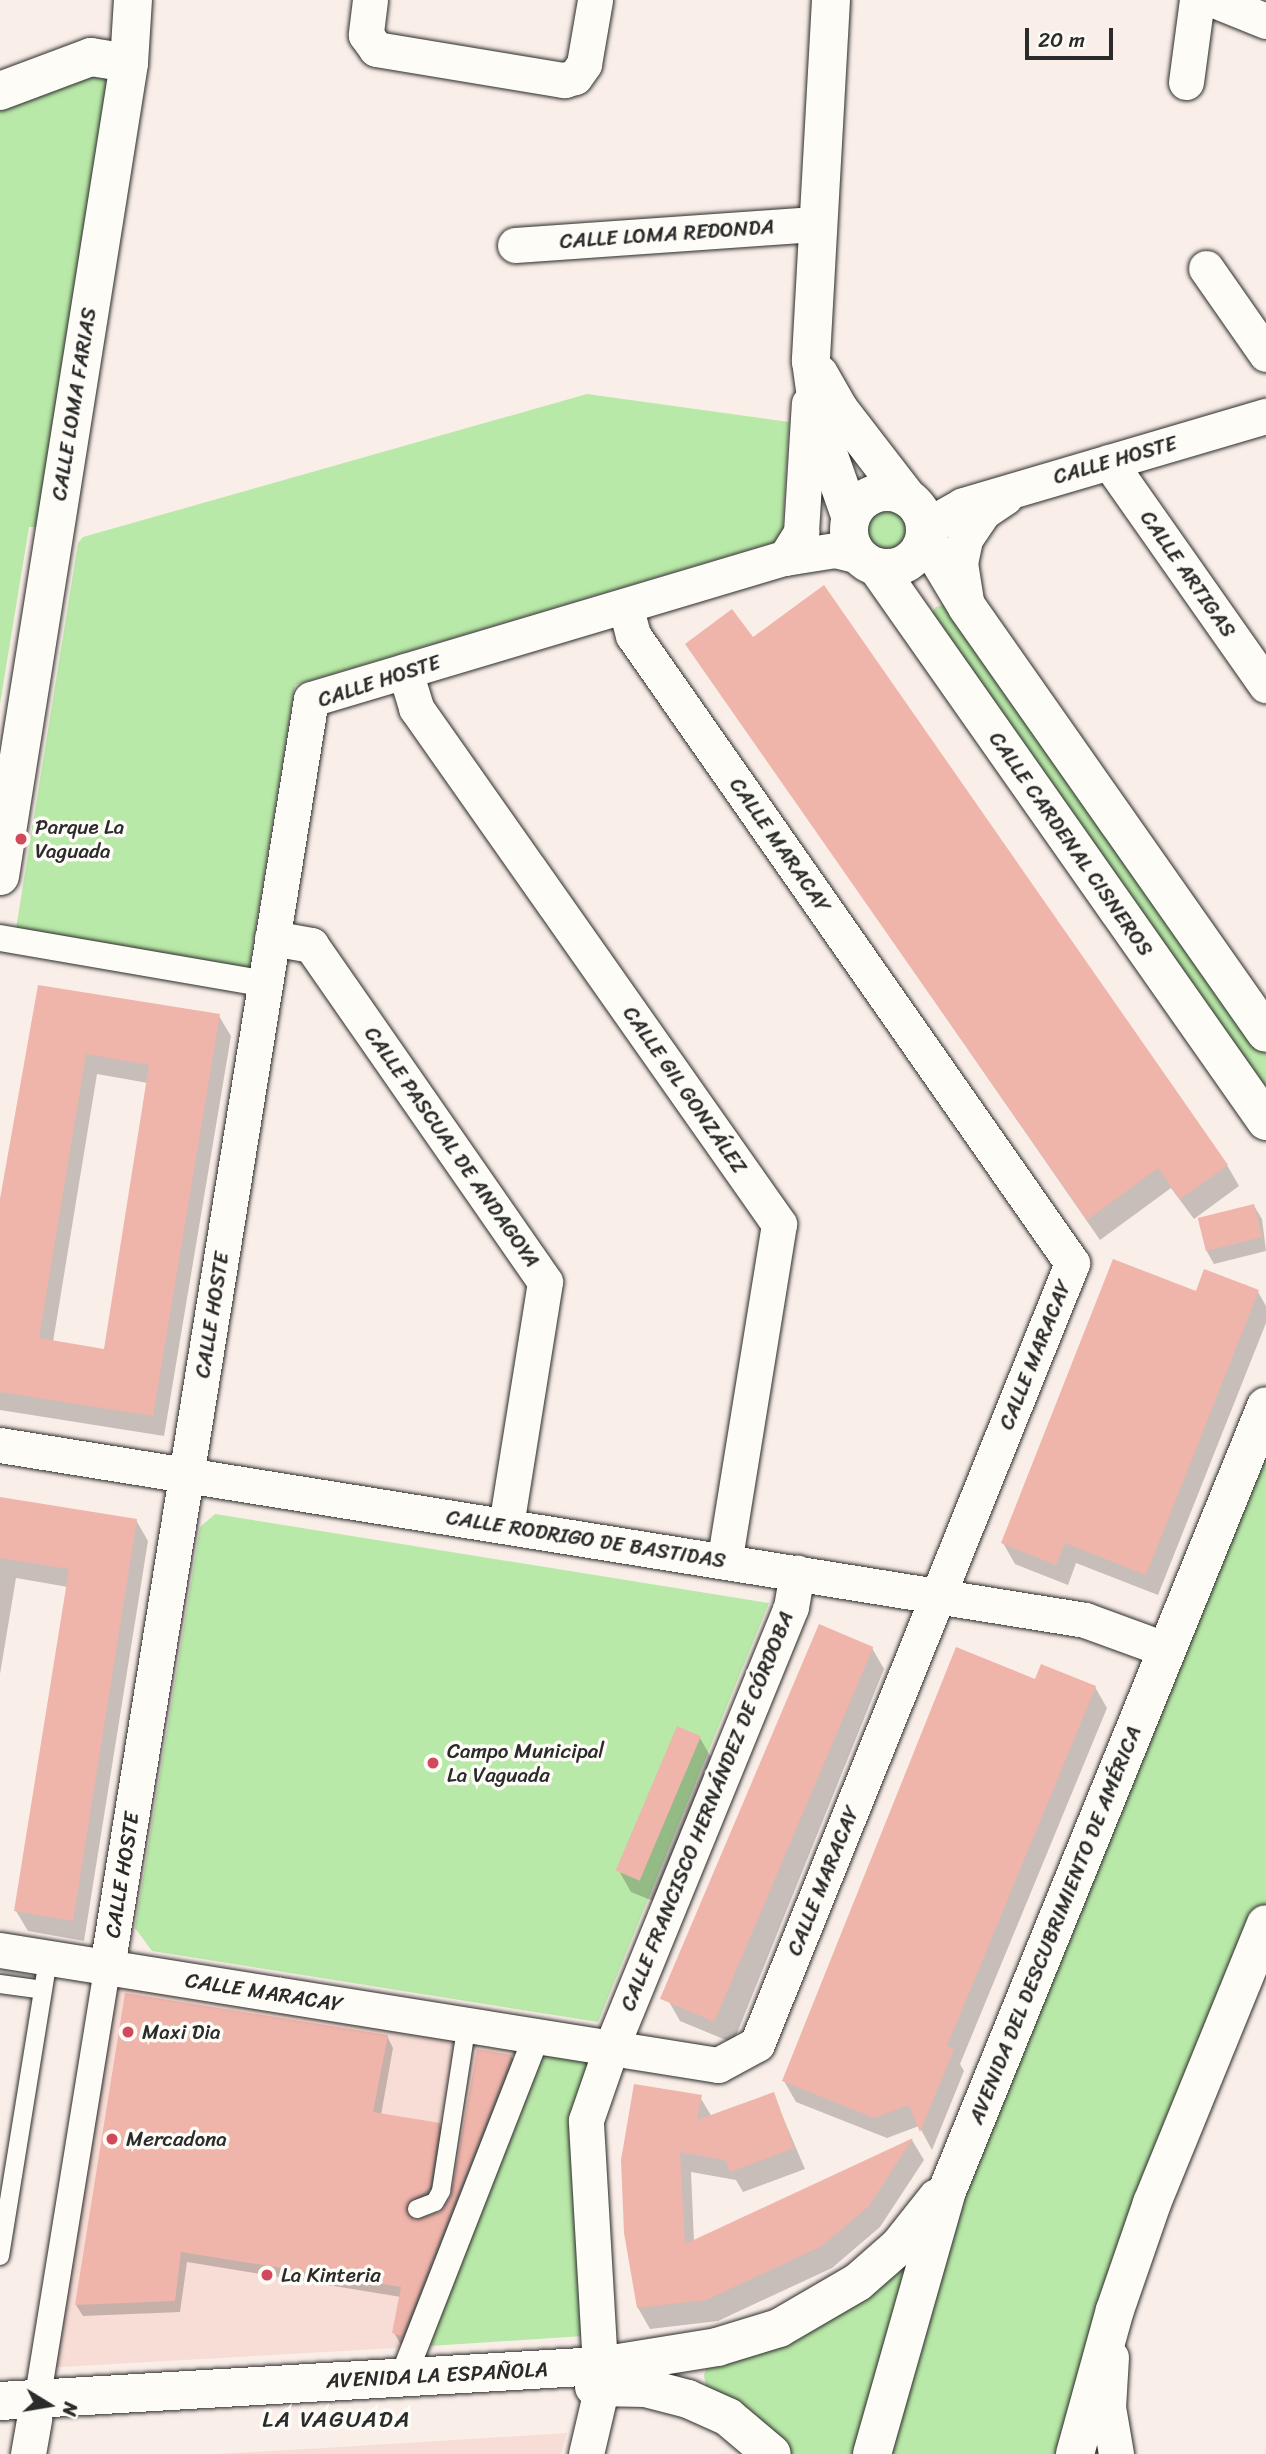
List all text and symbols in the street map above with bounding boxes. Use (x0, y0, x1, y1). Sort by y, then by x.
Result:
scale bar (1028, 14, 1116, 58)
text: 20 m (1038, 21, 1085, 59)
street label: CALLE LOMA REDONDA (559, 214, 775, 254)
street label: CALLE LOMA FARIAS (47, 308, 101, 500)
street label: CALLE HOSTE (1050, 430, 1180, 490)
street label: CALLE ARTIGAS (1135, 506, 1241, 642)
street label: CALLE HOSTE (315, 649, 443, 713)
street label: CALLE CARDENAL CISNEROS (983, 726, 1159, 962)
street label: CALLE MARACAY (724, 773, 836, 917)
place label: Parque La Vaguada (35, 814, 124, 864)
marker: Parque La Vaguada (13, 831, 29, 847)
street label: CALLE GIL GONZÁLEZ (617, 1001, 753, 1179)
street label: CALLE PASCUAL DE ANDAGOYA (359, 1021, 545, 1273)
street label: CALLE HOSTE (190, 1250, 234, 1380)
street label: CALLE MARACAY (994, 1277, 1076, 1433)
street label: CALLE RODRIGO DE BASTIDAS (446, 1505, 726, 1573)
street label: CALLE FRANCISCO HERNÁNDEZ DE CÓRDOBA (615, 1608, 799, 2014)
street label: AVENIDA DEL DESCUBRIMIENTO DE AMÉRICA (964, 1723, 1146, 2127)
place label: Campo Municipal La Vaguada (447, 1738, 603, 1788)
marker: Campo Municipal La Vaguada (425, 1755, 441, 1771)
street label: CALLE MARACAY (782, 1803, 864, 1959)
street label: CALLE HOSTE (100, 1810, 144, 1940)
street label: CALLE MARACAY (184, 1967, 344, 2017)
place label: Maxi Dia (142, 2019, 221, 2045)
marker: Maxi Dia (120, 2024, 136, 2040)
place label: Mercadona (126, 2126, 227, 2152)
marker: Mercadona (104, 2131, 120, 2147)
place label: La Kinteria (281, 2262, 382, 2288)
marker: La Kinteria (259, 2267, 275, 2283)
street label: AVENIDA LA ESPAÑOLA (325, 2357, 549, 2393)
north arrow (14, 2370, 84, 2440)
text: N (53, 2399, 88, 2419)
district label: LA VAGUADA (263, 2406, 411, 2434)

